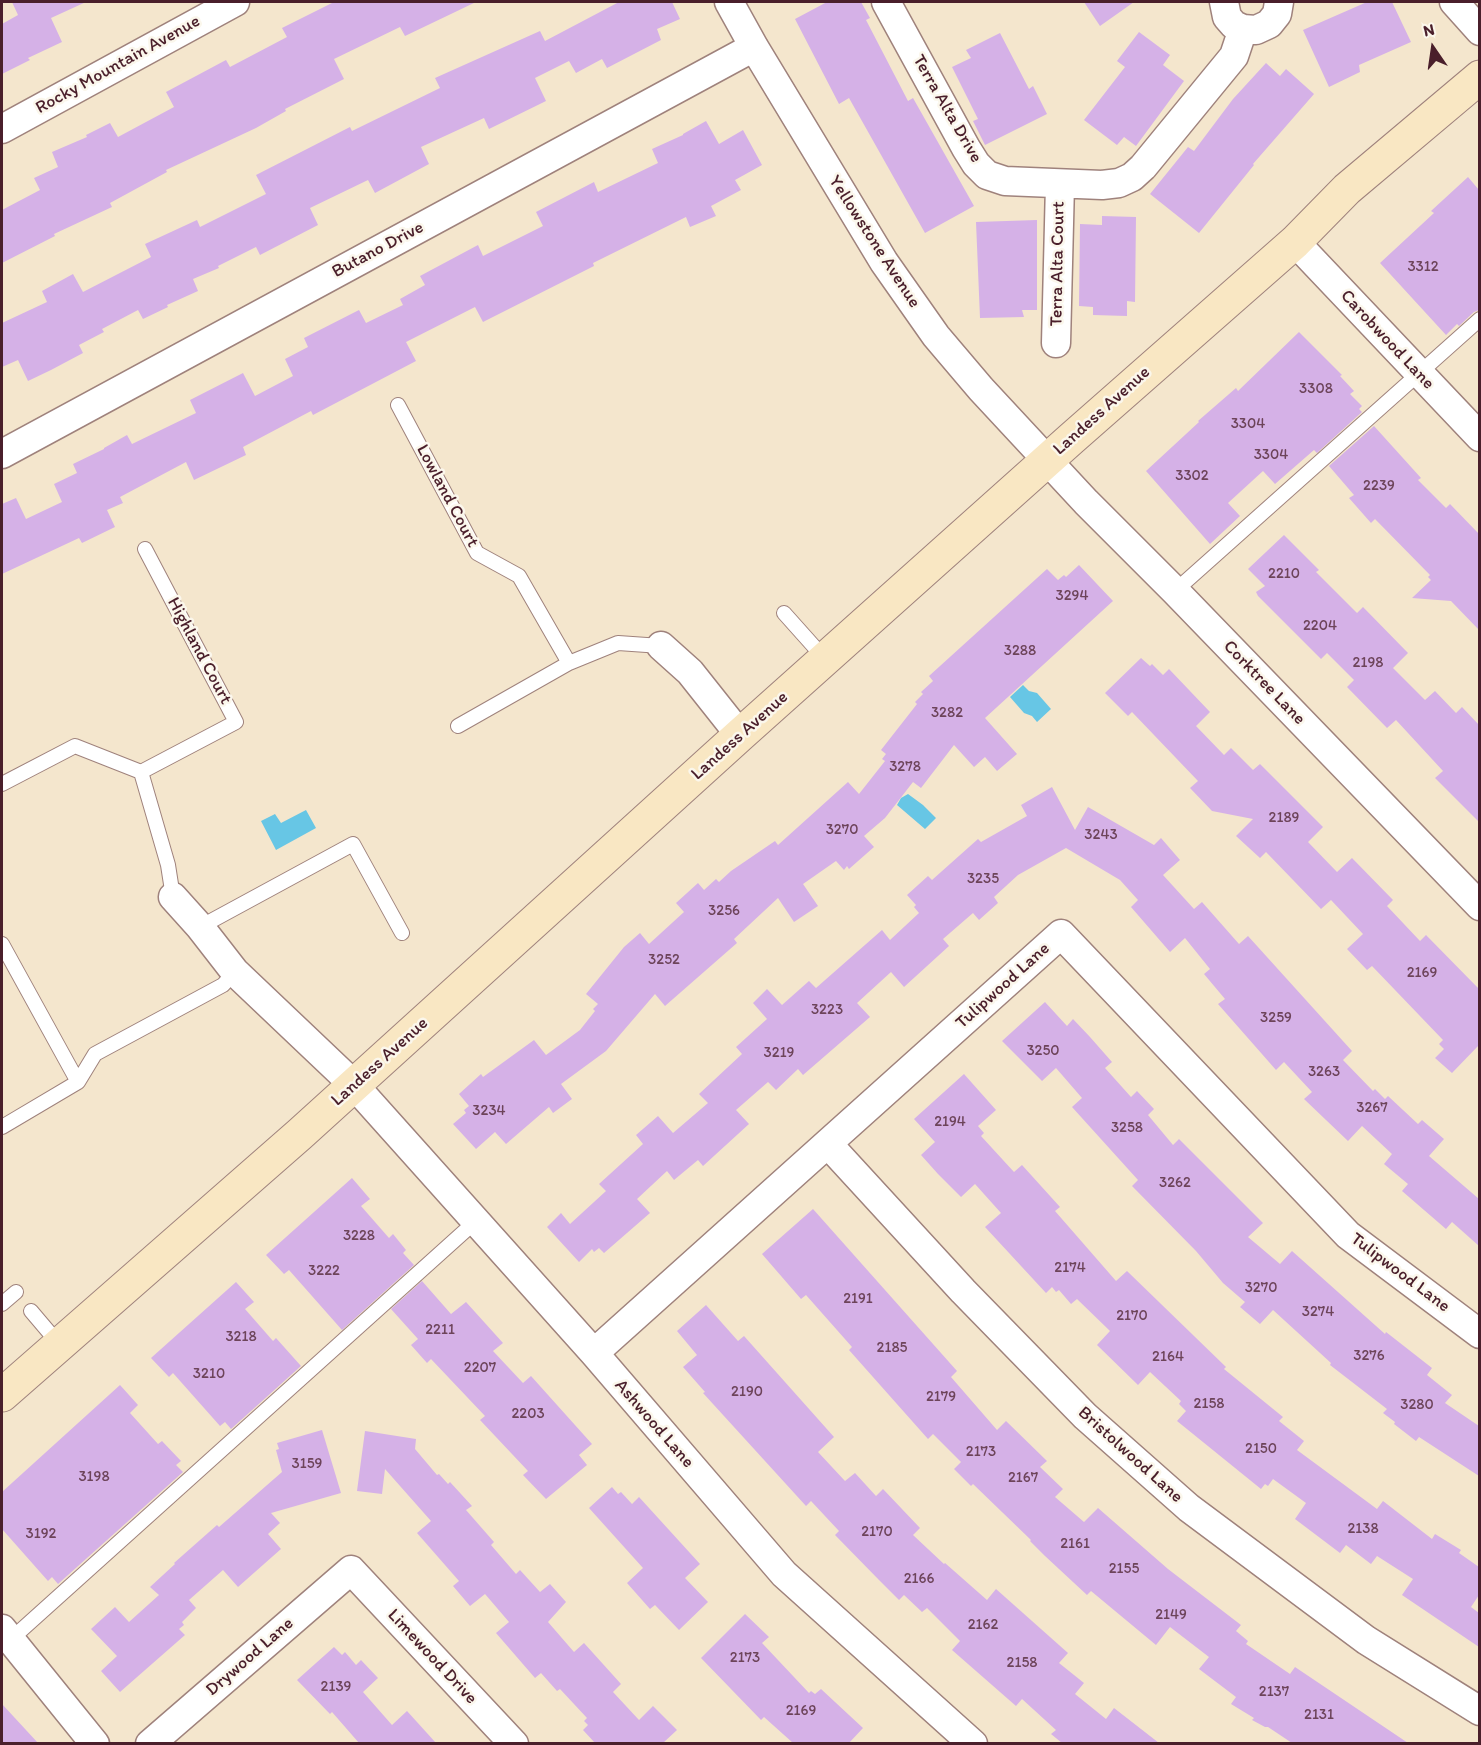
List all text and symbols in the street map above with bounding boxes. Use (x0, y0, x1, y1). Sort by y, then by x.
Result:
street label: Rocky Mountain Avenue (32, 11, 204, 119)
north arrow (1403, 18, 1463, 78)
text: N (1421, 20, 1436, 40)
street label: Terra Alta Drive (907, 51, 987, 167)
street label: Yellowstone Avenue (823, 172, 925, 312)
street label: Terra Alta Court (1046, 201, 1070, 327)
street label: Butano Drive (329, 217, 427, 283)
house number: 3312 (1407, 258, 1439, 276)
street label: Carobwood Lane (1335, 286, 1439, 394)
street label: Landess Avenue (1049, 362, 1155, 460)
house number: 3308 (1299, 380, 1333, 398)
house number: 3304 (1231, 415, 1265, 433)
street label: Lowland Court (411, 441, 483, 551)
house number: 3304 (1254, 446, 1288, 464)
house number: 3302 (1175, 467, 1209, 485)
house number: 2239 (1363, 477, 1395, 495)
house number: 2210 (1268, 565, 1300, 583)
house number: 3294 (1056, 587, 1088, 605)
street label: Highland Court (162, 594, 236, 708)
house number: 2204 (1303, 617, 1337, 635)
street label: Corktree Lane (1218, 636, 1310, 730)
house number: 3288 (1004, 642, 1036, 660)
house number: 2198 (1353, 654, 1383, 672)
street label: Landess Avenue (687, 687, 793, 785)
house number: 3282 (931, 704, 963, 722)
house number: 3278 (889, 758, 921, 776)
house number: 2189 (1269, 809, 1299, 827)
house number: 3270 (826, 821, 858, 839)
house number: 3243 (1084, 826, 1118, 844)
house number: 3235 (967, 870, 999, 888)
house number: 3256 (708, 902, 740, 920)
street label: Tulipwood Lane (952, 938, 1054, 1034)
house number: 3252 (648, 951, 680, 969)
house number: 2169 (1407, 964, 1437, 982)
house number: 3223 (811, 1001, 843, 1019)
house number: 3259 (1260, 1009, 1292, 1027)
street label: Landess Avenue (327, 1013, 433, 1111)
house number: 3250 (1026, 1042, 1060, 1060)
house number: 3219 (764, 1044, 794, 1062)
house number: 3263 (1308, 1063, 1340, 1081)
house number: 3267 (1356, 1099, 1388, 1117)
house number: 3234 (472, 1102, 506, 1120)
house number: 2194 (934, 1113, 966, 1131)
house number: 3258 (1111, 1119, 1143, 1137)
house number: 3262 (1159, 1174, 1191, 1192)
house number: 3228 (343, 1227, 375, 1245)
street label: Tulipwood Lane (1346, 1229, 1454, 1317)
house number: 2174 (1054, 1259, 1086, 1277)
house number: 3222 (308, 1262, 340, 1280)
house number: 3270 (1245, 1279, 1277, 1297)
house number: 2191 (843, 1290, 873, 1308)
house number: 3274 (1302, 1303, 1334, 1321)
house number: 2170 (1116, 1307, 1148, 1325)
house number: 2211 (425, 1321, 455, 1339)
house number: 3218 (225, 1328, 257, 1346)
house number: 2185 (877, 1339, 907, 1357)
house number: 3276 (1353, 1347, 1385, 1365)
house number: 2164 (1152, 1348, 1184, 1366)
house number: 2207 (464, 1359, 496, 1377)
house number: 3210 (193, 1365, 225, 1383)
street label: Ashwood Lane (610, 1375, 698, 1473)
house number: 2190 (731, 1383, 763, 1401)
house number: 2179 (926, 1388, 956, 1406)
house number: 2158 (1194, 1395, 1224, 1413)
house number: 3280 (1400, 1396, 1434, 1414)
street label: Bristolwood Lane (1073, 1402, 1187, 1508)
house number: 2203 (511, 1405, 545, 1423)
house number: 2150 (1245, 1440, 1277, 1458)
house number: 2173 (966, 1443, 996, 1461)
house number: 3159 (292, 1455, 322, 1473)
house number: 3198 (78, 1468, 110, 1486)
house number: 2167 (1008, 1469, 1038, 1487)
house number: 2138 (1347, 1520, 1379, 1538)
house number: 2170 (861, 1523, 893, 1541)
house number: 3192 (26, 1525, 56, 1543)
house number: 2161 (1060, 1535, 1090, 1553)
house number: 2155 (1109, 1560, 1139, 1578)
house number: 2166 (904, 1570, 934, 1588)
street label: Limewood Drive (382, 1605, 482, 1709)
house number: 2149 (1155, 1606, 1187, 1624)
street label: Drywood Lane (202, 1613, 298, 1701)
house number: 2162 (968, 1616, 998, 1634)
house number: 2173 (730, 1649, 760, 1667)
house number: 2158 (1007, 1654, 1037, 1672)
house number: 2139 (321, 1678, 351, 1696)
house number: 2137 (1259, 1683, 1289, 1701)
house number: 2169 (786, 1702, 816, 1720)
house number: 2131 (1304, 1706, 1334, 1724)

